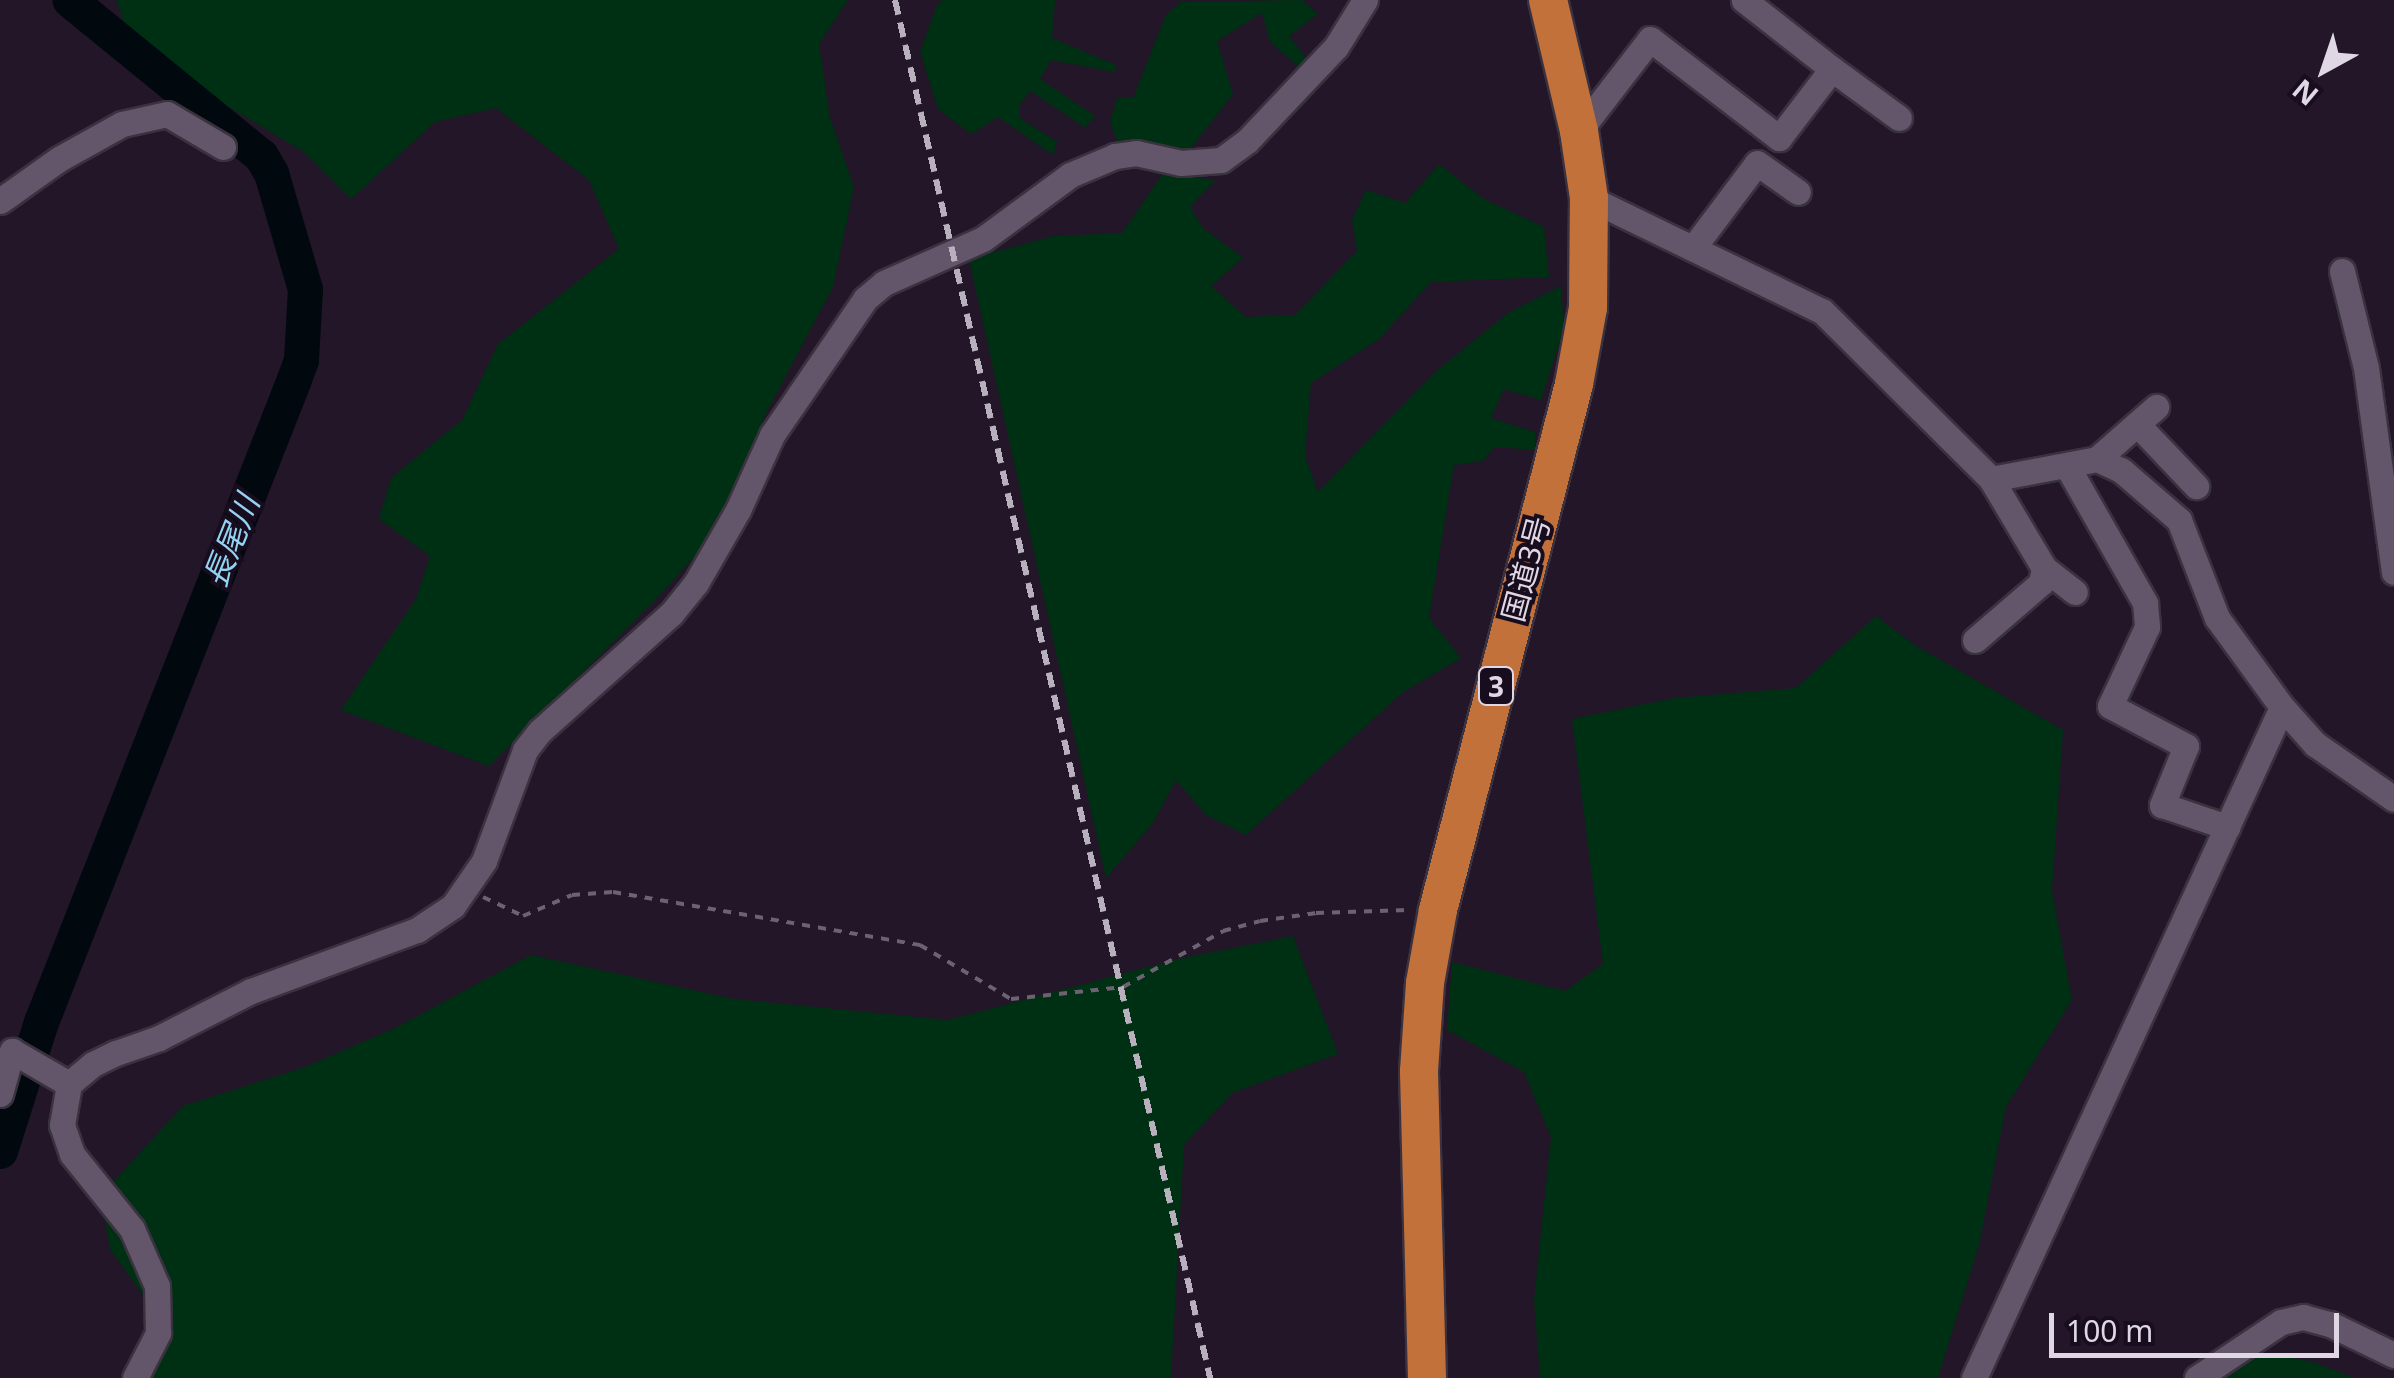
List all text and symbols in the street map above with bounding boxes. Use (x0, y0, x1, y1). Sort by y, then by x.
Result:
north arrow (2274, 20, 2374, 120)
text: N (2284, 71, 2326, 115)
water label: 長尾川 (195, 489, 267, 593)
street label: 国道3号 (1495, 513, 1557, 625)
road number: 3 (1476, 663, 1516, 709)
scale bar (2054, 1293, 2344, 1355)
text: 100 m (2066, 1310, 2153, 1351)

